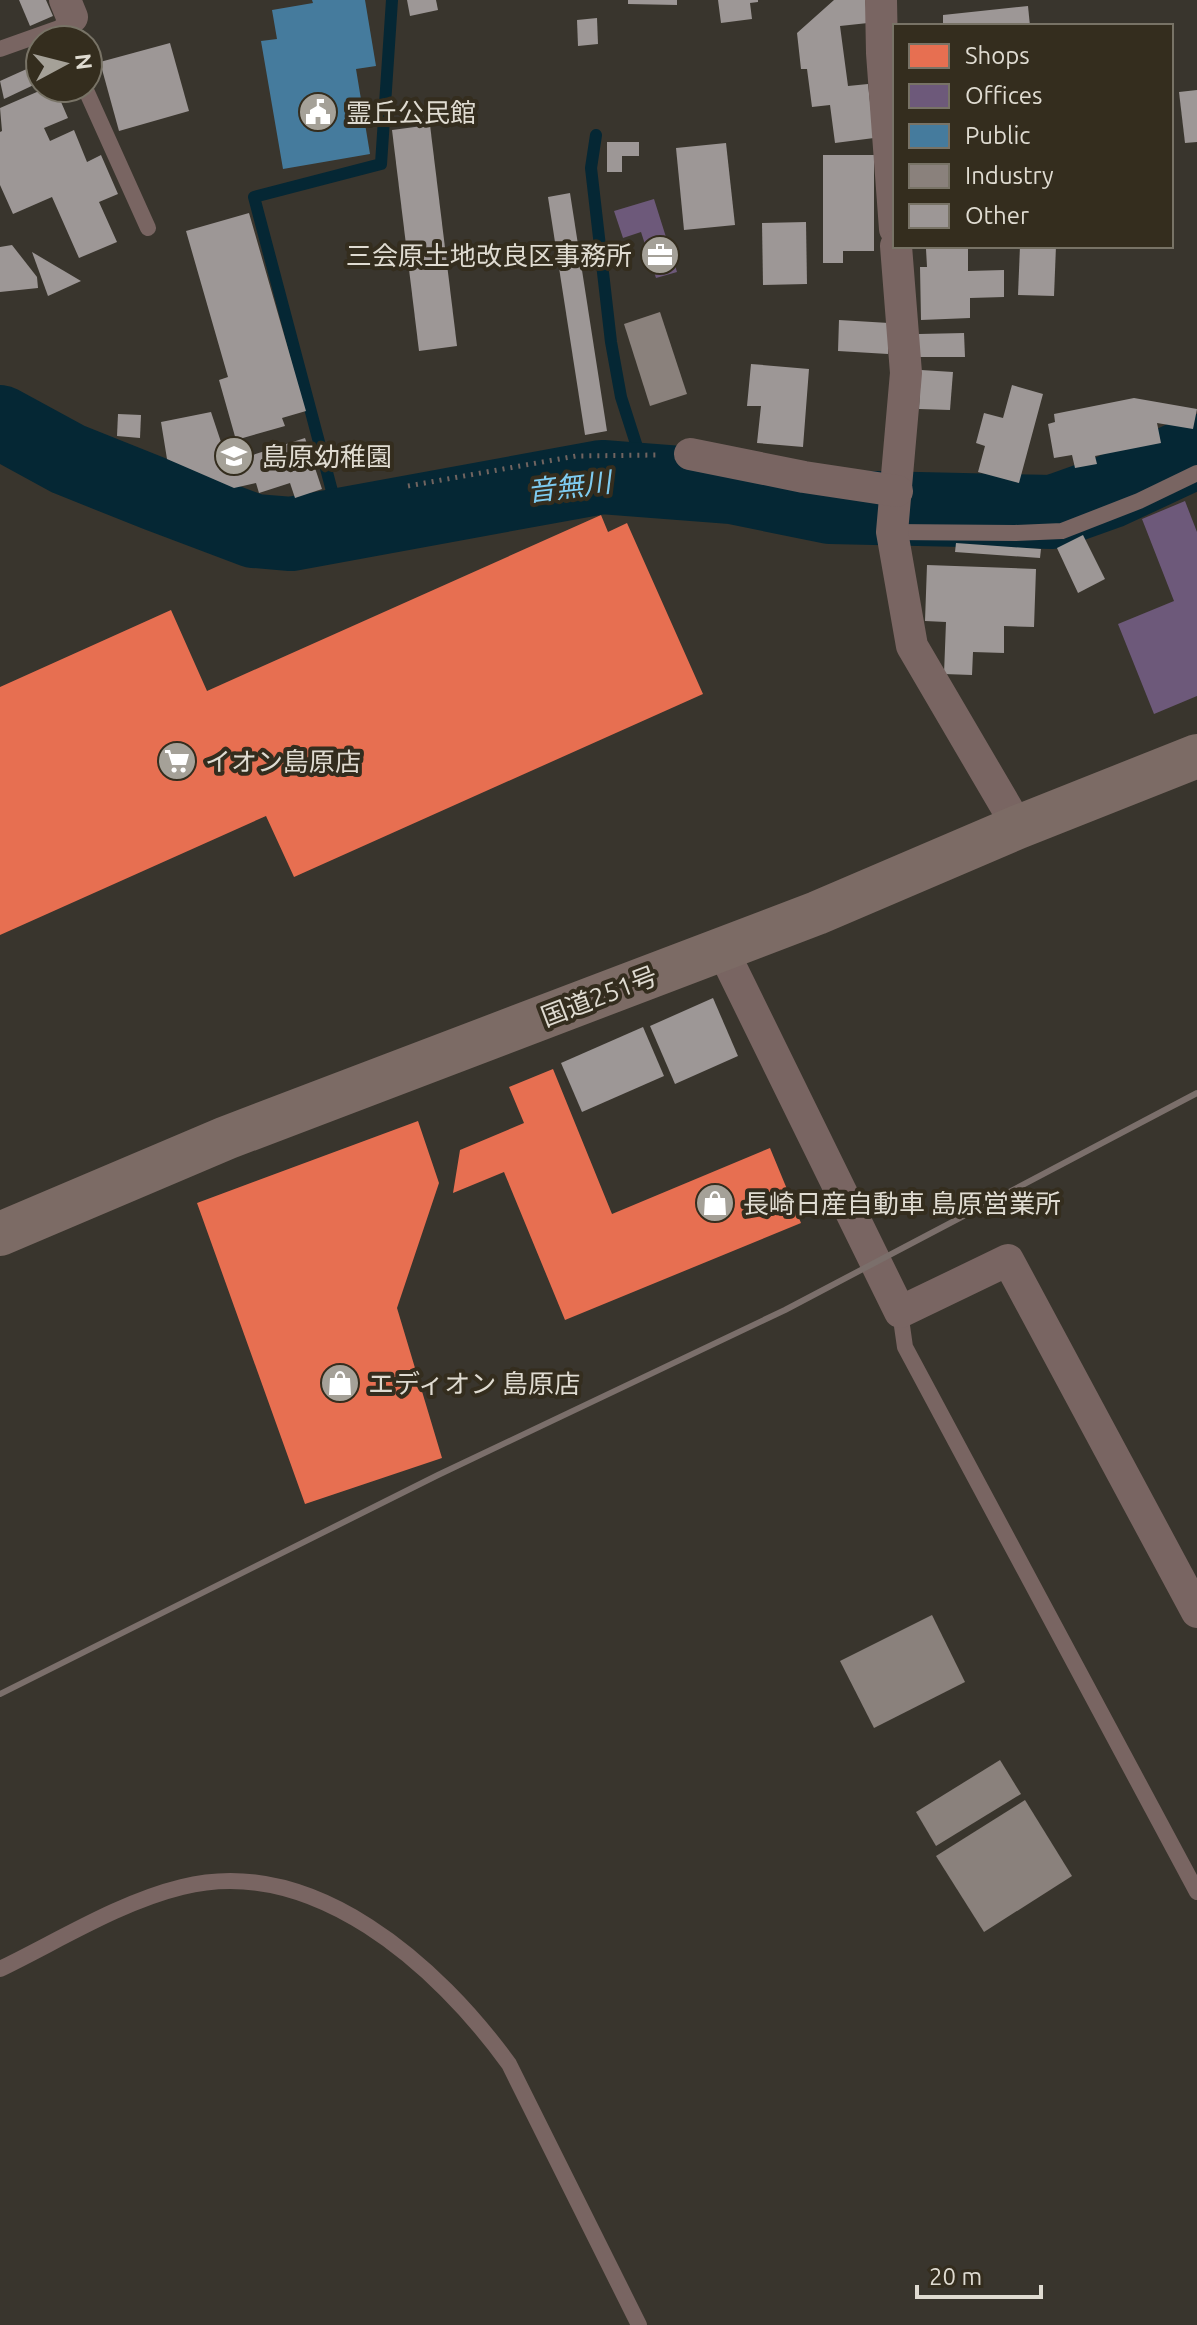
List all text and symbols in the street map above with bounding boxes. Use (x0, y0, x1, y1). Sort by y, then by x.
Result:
north arrow (24, 24, 104, 104)
legend (893, 24, 1173, 248)
text: Shops (965, 42, 1030, 69)
text: N (71, 52, 98, 71)
text: Offices (965, 82, 1043, 109)
public building icon: 霊丘公民館 (297, 91, 339, 133)
place label: 霊丘公民館 (346, 98, 476, 127)
text: Public (965, 122, 1030, 149)
text: Industry (965, 162, 1054, 189)
text: Other (965, 202, 1029, 229)
office icon: 三会原土地改良区事務所 (639, 234, 681, 276)
place label: 三会原土地改良区事務所 (346, 241, 632, 270)
school or university icon: 島原幼稚園 (213, 435, 255, 477)
place label: 島原幼稚園 (262, 442, 392, 471)
water label: 音無川 (525, 465, 616, 507)
supermarket icon: イオン島原店 (156, 740, 198, 782)
place label: イオン島原店 (205, 747, 361, 776)
street label: 国道251号 (537, 961, 661, 1031)
shop icon: 長崎日産自動車 島原営業所 (694, 1182, 736, 1224)
place label: 長崎日産自動車 島原営業所 (743, 1189, 1061, 1218)
shop icon: エディオン 島原店 (319, 1362, 361, 1404)
place label: エディオン 島原店 (368, 1369, 580, 1398)
scale bar (917, 2249, 1041, 2299)
text: 20 m (929, 2263, 982, 2290)

